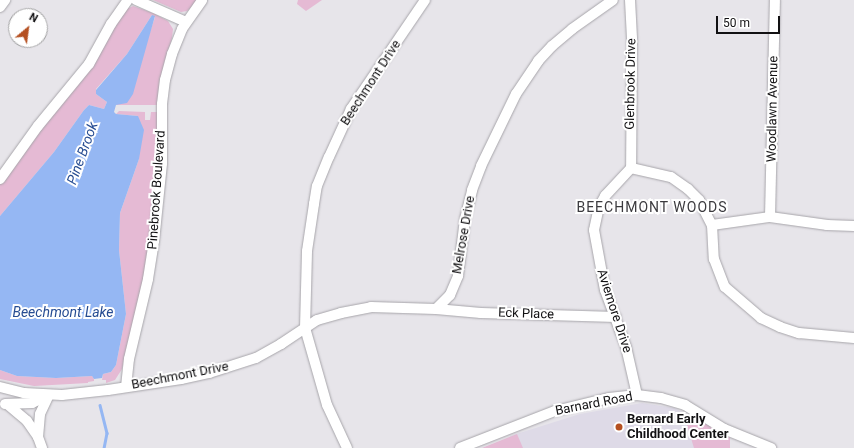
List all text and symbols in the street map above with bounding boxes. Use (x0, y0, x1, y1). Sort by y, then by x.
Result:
north arrow (8, 8, 48, 48)
scale bar (718, 8, 782, 34)
text: N (27, 10, 40, 26)
text: 50 m (723, 16, 750, 30)
street label: Beechmont Drive (338, 37, 404, 129)
street label: Glenbrook Drive (622, 38, 640, 130)
street label: Woodlawn Avenue (764, 56, 782, 162)
water label: Pine Brook (63, 119, 101, 187)
street label: Pinebrook Boulevard (145, 130, 169, 250)
street label: Melrose Drive (449, 195, 479, 275)
district label: BEECHMONT WOODS (576, 199, 728, 215)
street label: Aviemore Drive (593, 267, 635, 355)
water label: Beechmont Lake (12, 304, 114, 320)
street label: Eck Place (498, 305, 554, 323)
street label: Beechmont Drive (130, 359, 230, 393)
street label: Barnard Road (554, 389, 634, 419)
place label: Bernard Early Childhood Center (627, 412, 728, 443)
marker: Bernard Early Childhood Center (614, 422, 624, 432)

